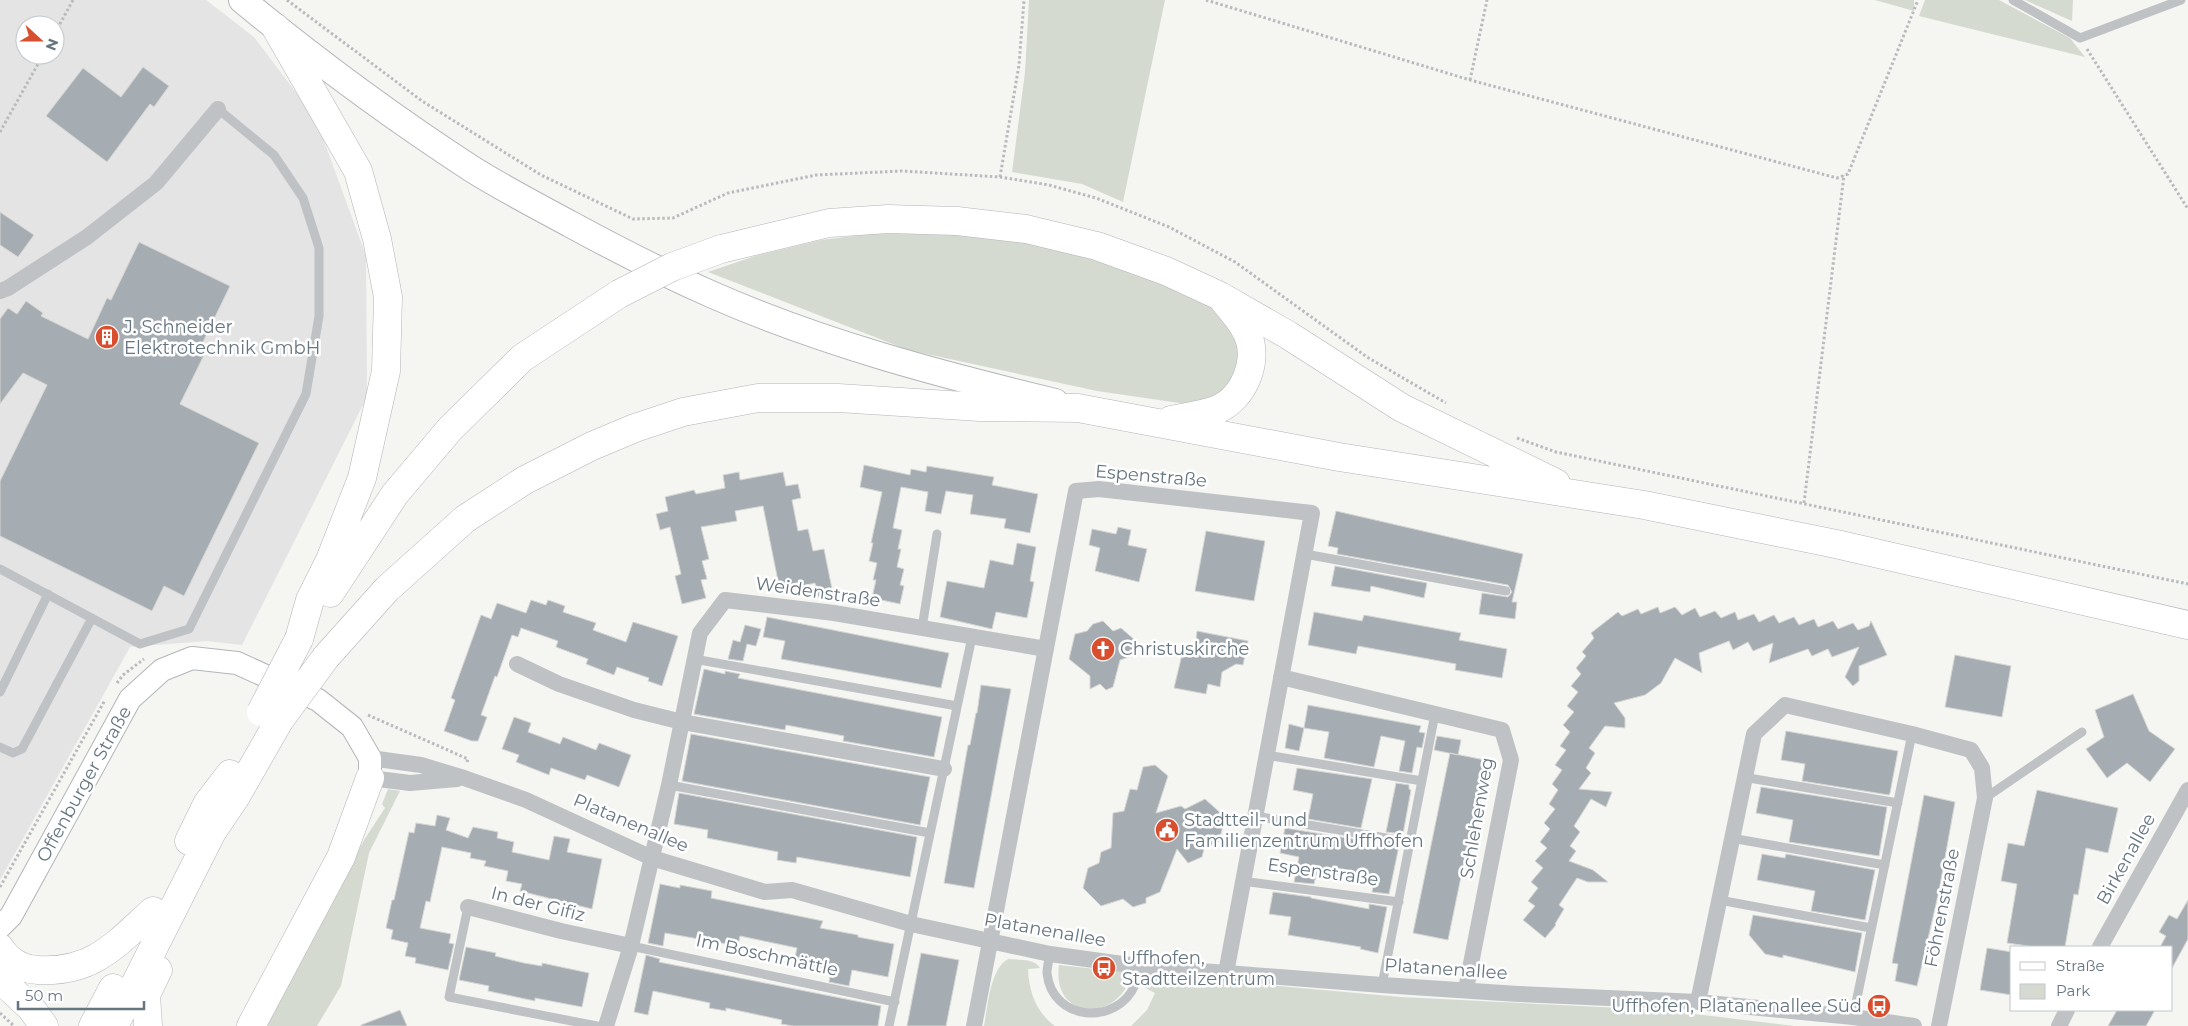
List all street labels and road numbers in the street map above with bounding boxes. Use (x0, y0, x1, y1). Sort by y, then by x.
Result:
street label: Espenstraße (1094, 460, 1208, 492)
street label: Weidenstraße (754, 572, 882, 612)
street label: Offenburger Straße (32, 702, 136, 866)
street label: Schlehenweg (1456, 756, 1498, 880)
street label: Platanenallee (570, 789, 692, 857)
street label: Birkenallee (2092, 809, 2160, 908)
street label: Föhrenstraße (1920, 847, 1964, 969)
street label: Espenstraße (1266, 853, 1380, 891)
street label: In der Gifiz (489, 882, 587, 926)
street label: Platanenallee (982, 908, 1108, 952)
street label: Im Boschmättle (694, 929, 840, 981)
street label: Platanenallee (1384, 954, 1508, 984)

